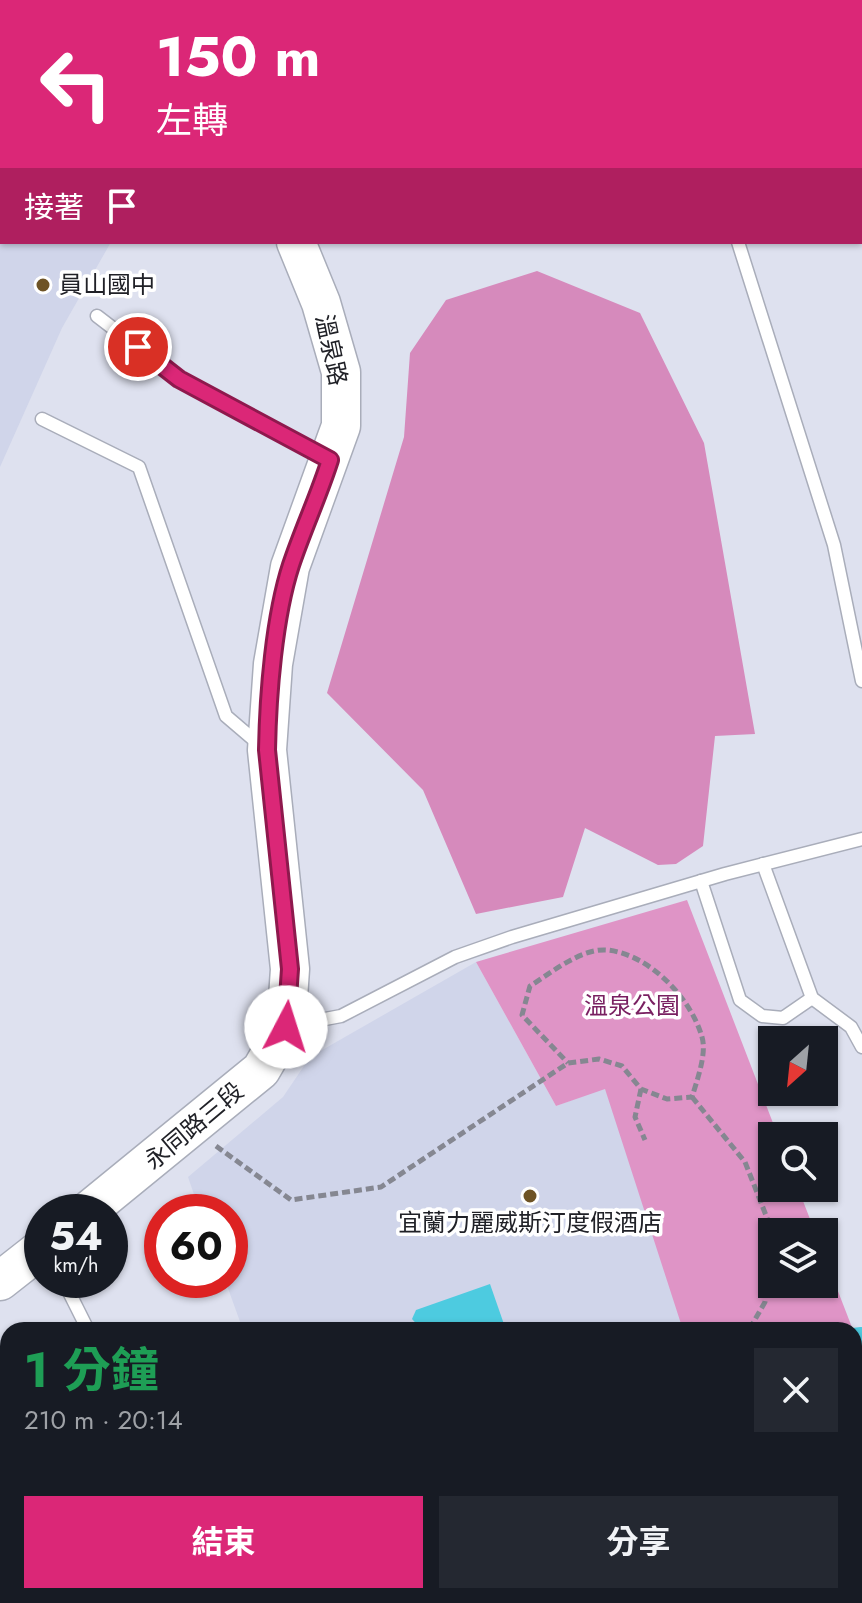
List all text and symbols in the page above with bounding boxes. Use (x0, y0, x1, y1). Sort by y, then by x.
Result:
text: 150 m (156, 16, 320, 97)
icon: left (24, 32, 128, 136)
text: 左轉 (156, 94, 228, 146)
icon: arrive (100, 184, 144, 228)
text: 接著 (24, 186, 84, 229)
place label: 員山國中 (59, 267, 155, 302)
marker: 員山國中 (34, 276, 52, 294)
street label: 溫泉路 (307, 311, 356, 389)
pin (104, 313, 172, 381)
icon: arrive (116, 325, 160, 369)
position arrow (244, 985, 328, 1069)
park label: 溫泉公園 (584, 988, 680, 1023)
north arrow (758, 1026, 838, 1106)
map controls (758, 1026, 838, 1298)
street label: 永同路三段 (136, 1074, 251, 1178)
button: search (758, 1122, 838, 1202)
marker: 宜蘭力麗威斯汀度假酒店 (521, 1187, 539, 1205)
speed limit sign: 60 (144, 1194, 248, 1298)
place label: 宜蘭力麗威斯汀度假酒店 (398, 1205, 662, 1240)
text: 54 (49, 1207, 103, 1265)
button: layers (758, 1218, 838, 1298)
text: km/h (53, 1251, 99, 1280)
text: 1 分鐘 (24, 1336, 159, 1405)
button: close (754, 1348, 838, 1432)
text: 210 m · 20:14 (24, 1401, 183, 1439)
button: 結束 (24, 1496, 423, 1588)
button: 分享 (439, 1496, 838, 1588)

